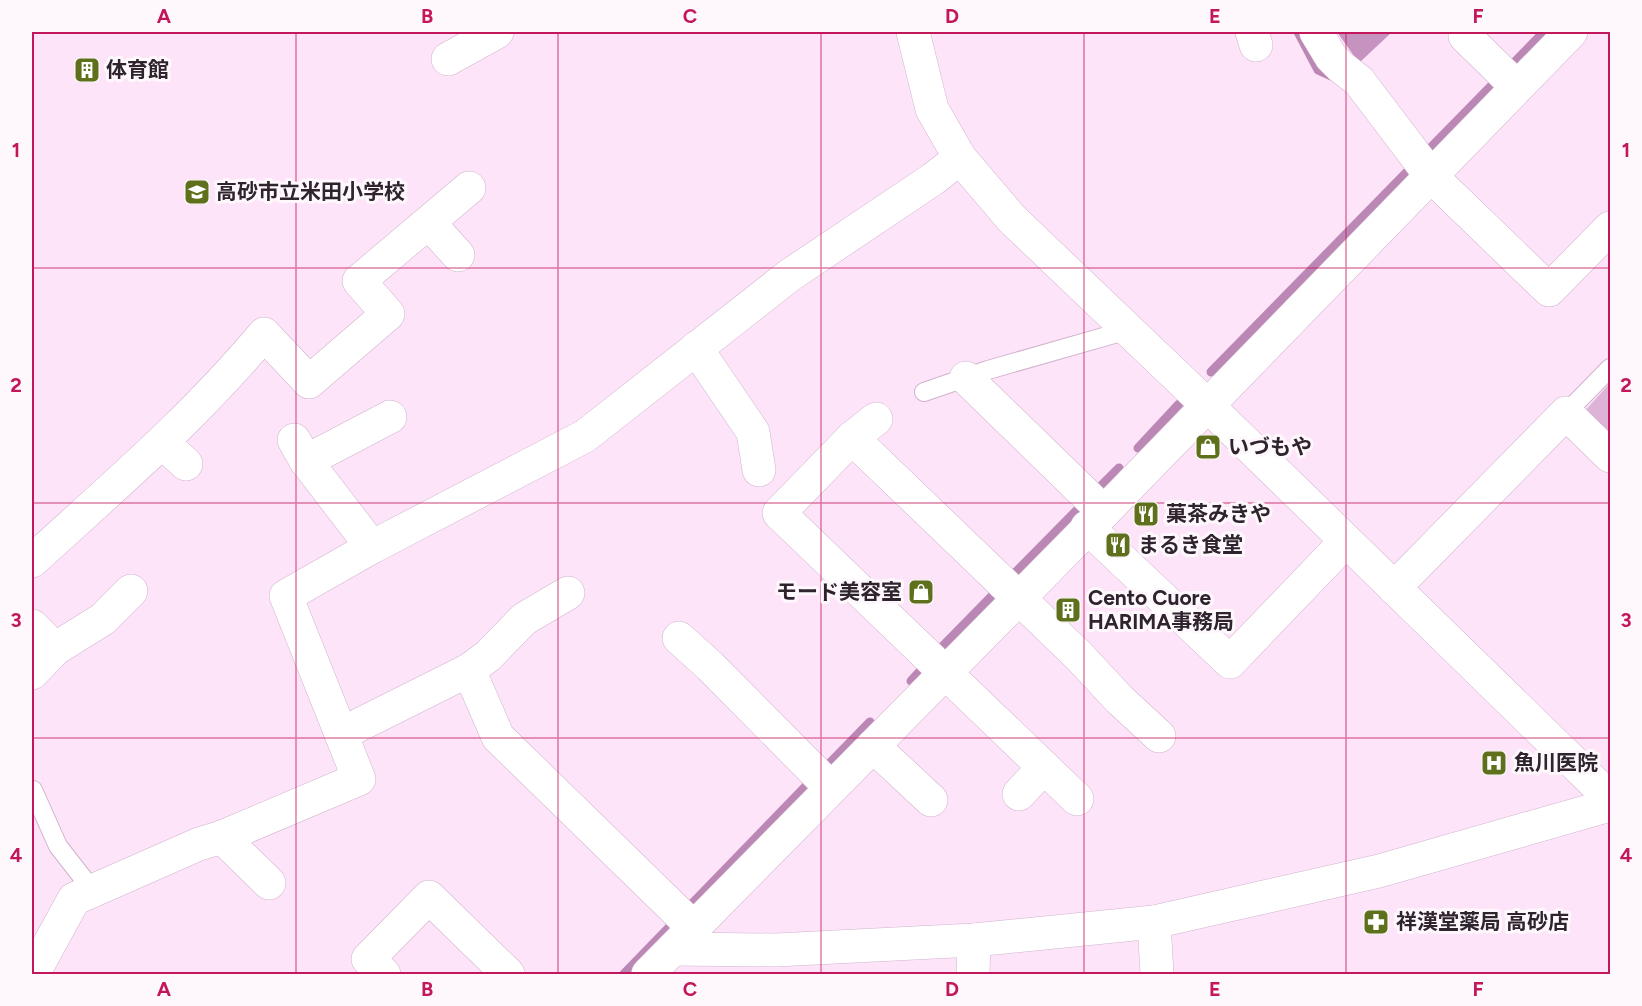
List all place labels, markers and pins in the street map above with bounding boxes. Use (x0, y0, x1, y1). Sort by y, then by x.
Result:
building icon: 体育館 (72, 55, 102, 85)
place label: 体育館 (106, 57, 169, 82)
school or university icon: 高砂市立米田小学校 (182, 177, 212, 207)
place label: 高砂市立米田小学校 (216, 179, 405, 204)
shop icon: いづもや (1193, 432, 1223, 462)
place label: いづもや (1228, 434, 1312, 459)
restaurant icon: 菓茶みきや (1131, 499, 1161, 529)
place label: 菓茶みきや (1166, 501, 1271, 526)
restaurant icon: まるき食堂 (1103, 530, 1133, 560)
place label: まるき食堂 (1138, 532, 1243, 557)
shop icon: モード美容室 (906, 577, 936, 607)
place label: モード美容室 (776, 579, 902, 604)
place label: Cento Cuore HARIMA事務局 (1088, 585, 1234, 634)
building icon: Cento Cuore HARIMA事務局 (1053, 595, 1083, 625)
hospital icon: 魚川医院 (1479, 748, 1509, 778)
place label: 魚川医院 (1514, 750, 1598, 775)
pharmacy icon: 祥漢堂薬局 高砂店 (1361, 907, 1391, 937)
place label: 祥漢堂薬局 高砂店 (1396, 909, 1569, 934)

